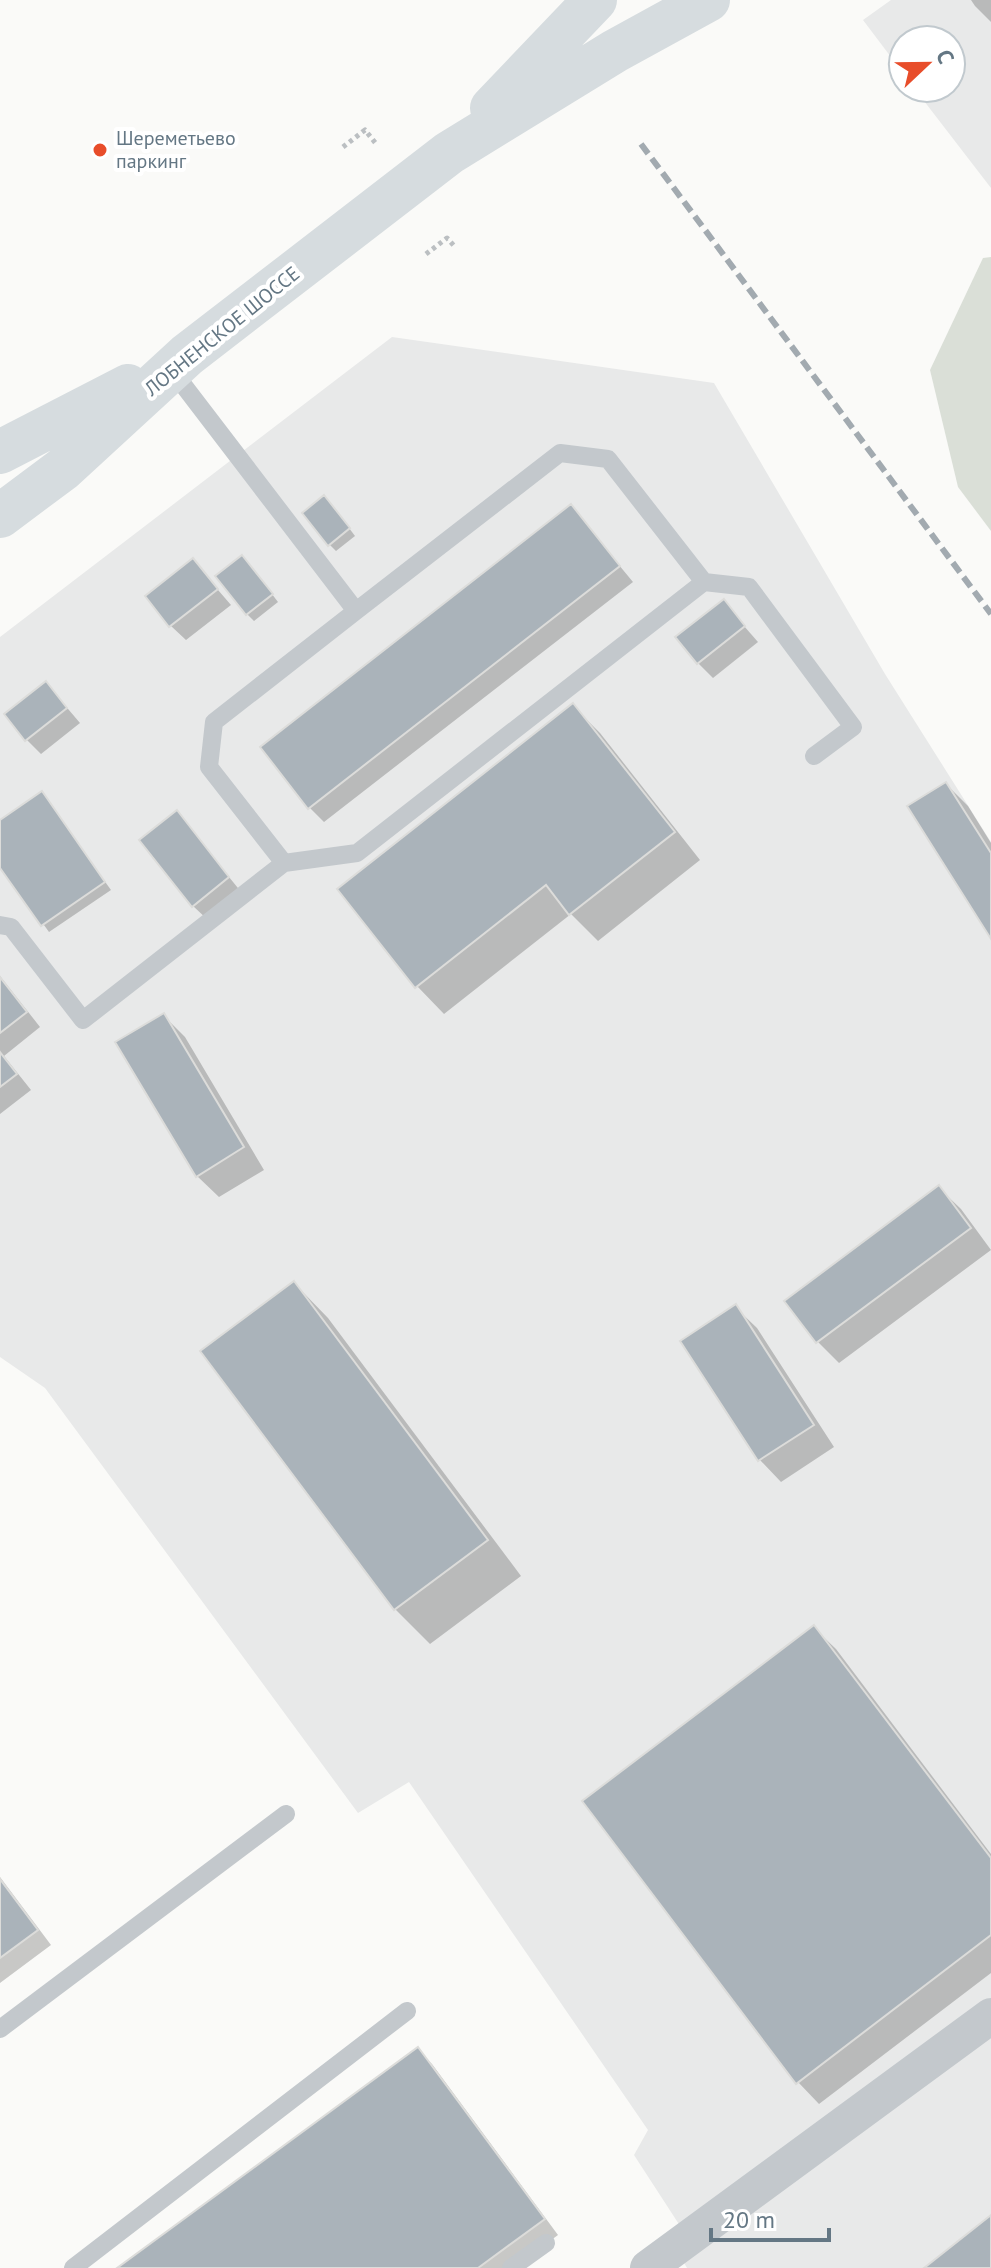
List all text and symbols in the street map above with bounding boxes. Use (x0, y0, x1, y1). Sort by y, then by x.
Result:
north arrow (887, 24, 967, 104)
text: С (930, 46, 961, 67)
place label: Шереметьево паркинг (116, 125, 236, 174)
marker: Шереметьево паркинг (91, 141, 109, 159)
street label: ЛОБНЕНСКОЕ ШОССЕ (138, 260, 305, 402)
scale bar (711, 2192, 829, 2242)
text: 20 m (723, 2204, 775, 2235)

